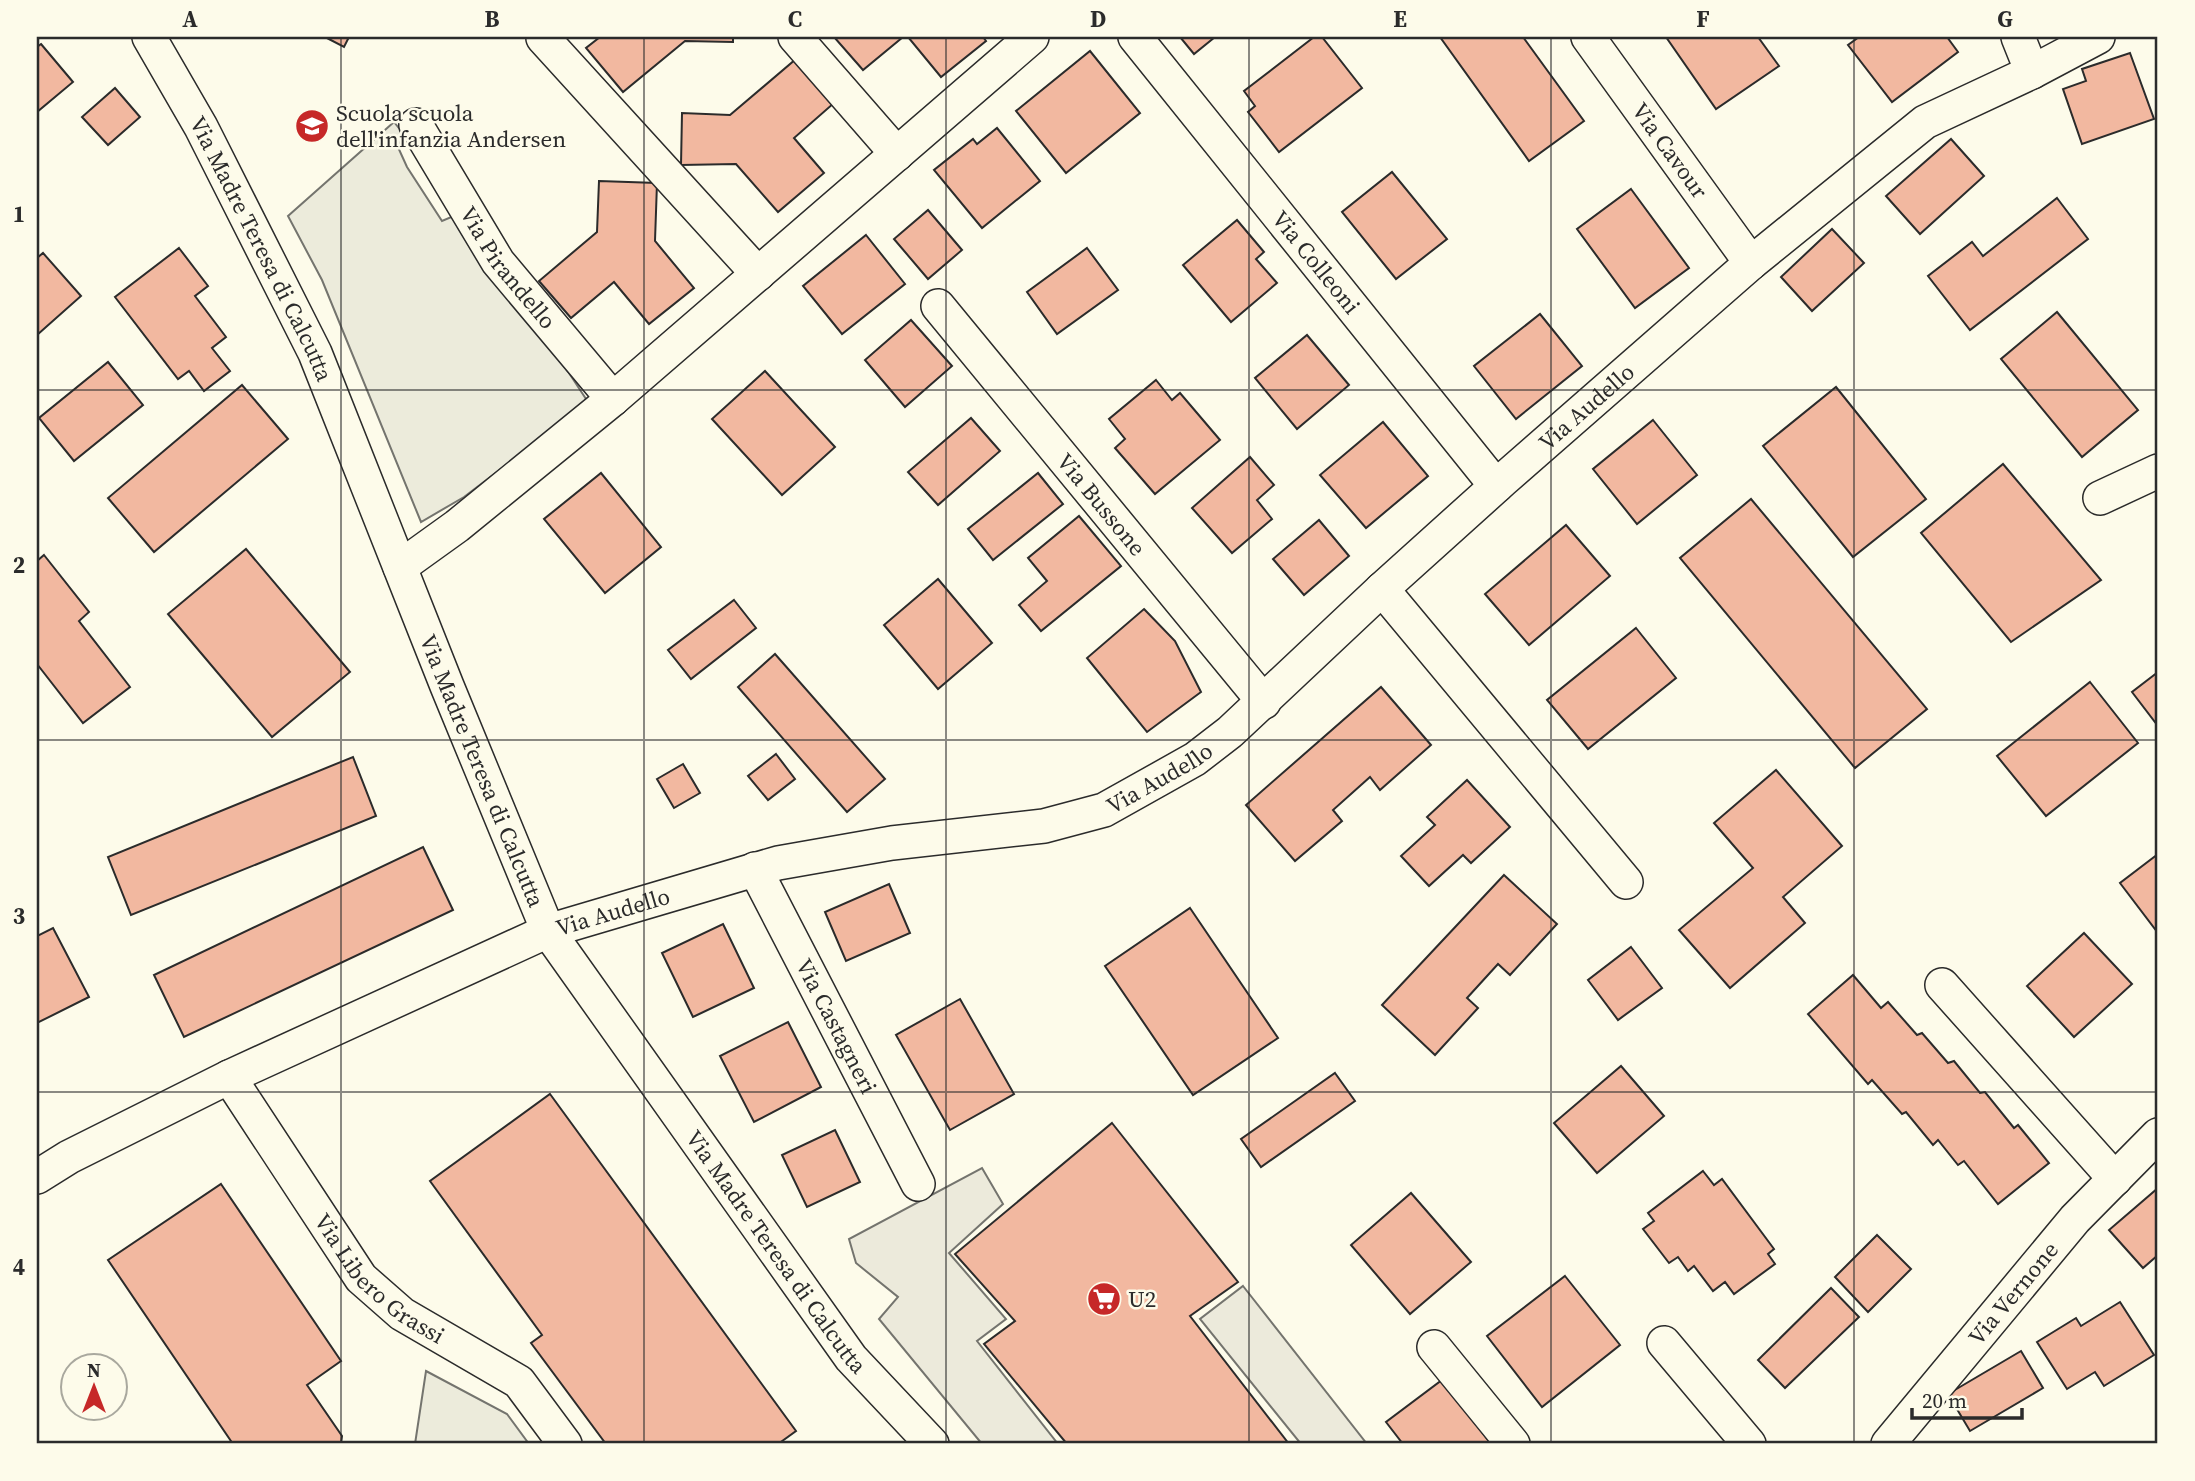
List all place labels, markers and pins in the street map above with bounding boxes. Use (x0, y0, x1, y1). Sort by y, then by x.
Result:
place label: Scuola scuola dell'infanzia Andersen (336, 97, 566, 155)
school or university icon: Scuola scuola dell'infanzia Andersen (293, 107, 331, 145)
supermarket icon: U2 (1085, 1280, 1123, 1318)
place label: U2 (1128, 1283, 1156, 1315)

